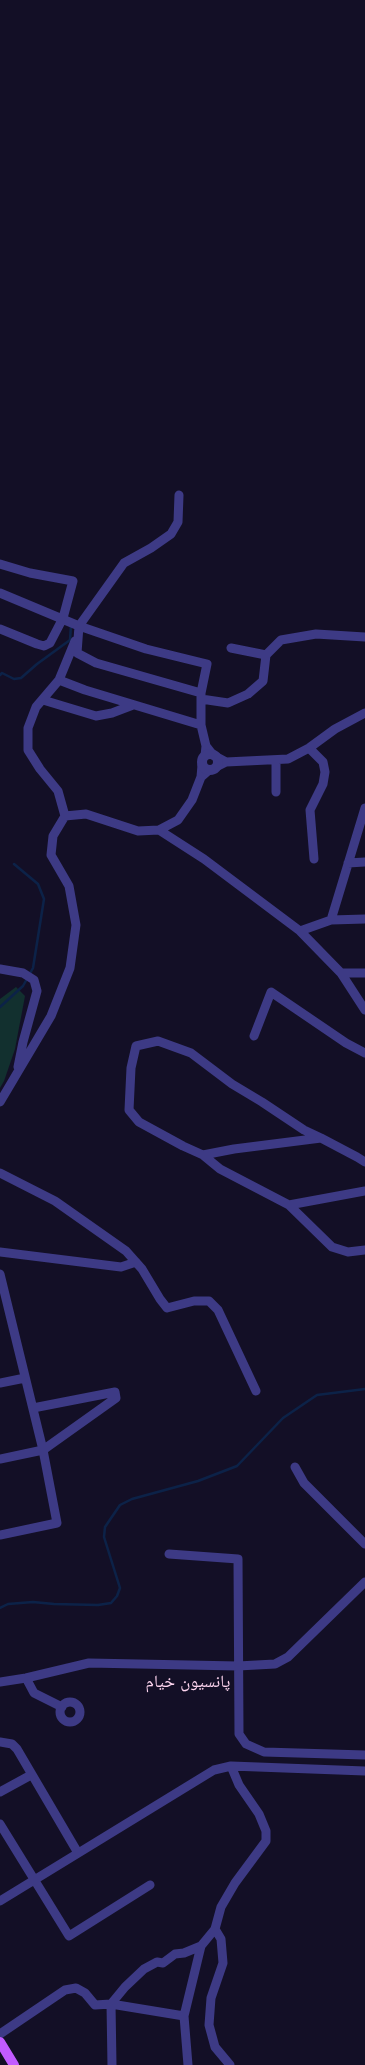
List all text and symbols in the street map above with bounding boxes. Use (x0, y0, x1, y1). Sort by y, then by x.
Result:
district label: پانسیون خیام (146, 1673, 230, 1693)

